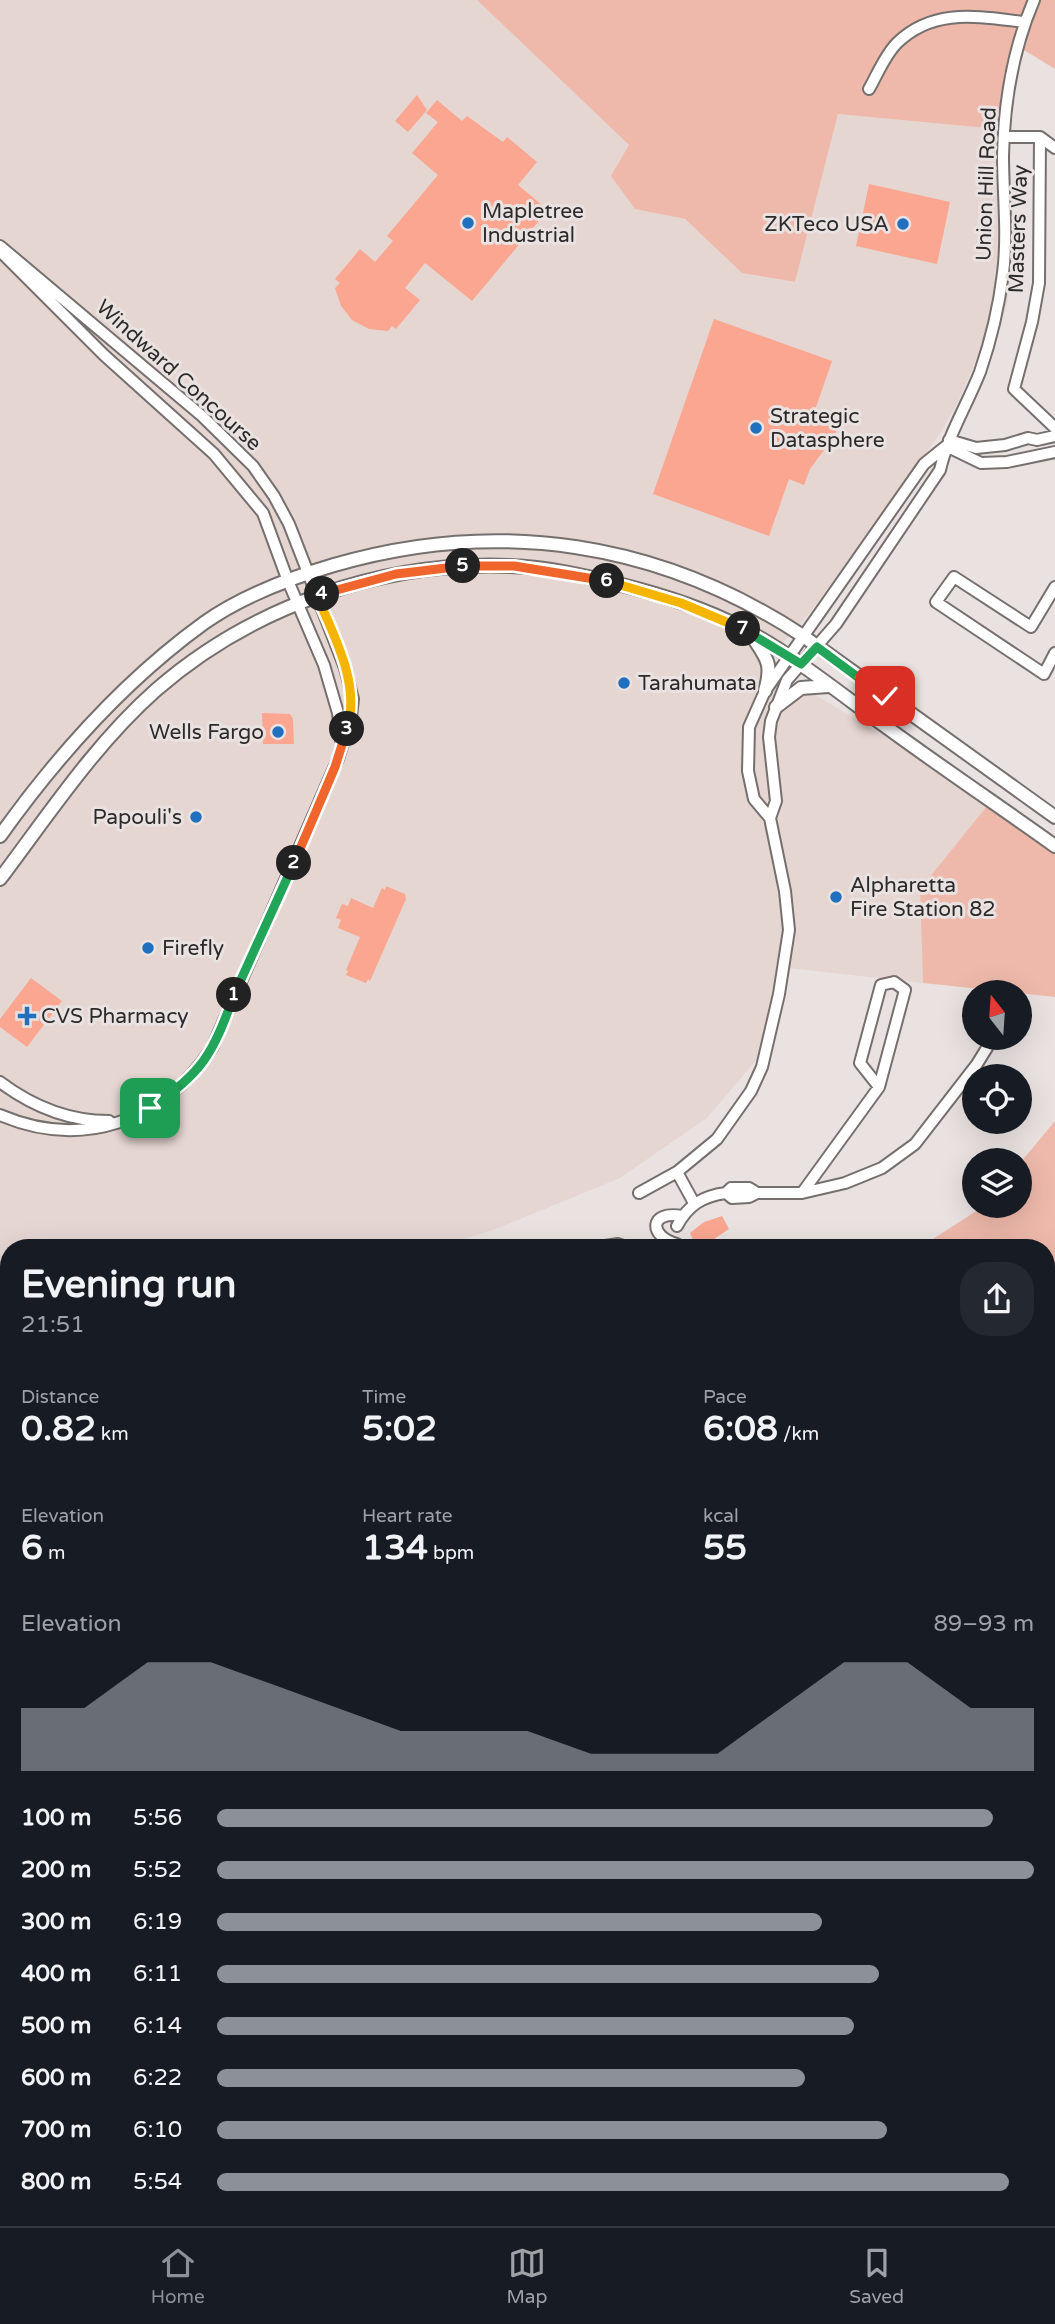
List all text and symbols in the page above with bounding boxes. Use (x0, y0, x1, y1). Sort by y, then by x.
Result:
street label: Union Hill Road (971, 107, 1002, 261)
street label: Masters Way (1004, 164, 1033, 294)
place label: Mapletree Industrial (482, 199, 584, 248)
place label: ZKTeco USA (764, 212, 889, 237)
marker: Mapletree Industrial (460, 215, 476, 231)
marker: ZKTeco USA (895, 216, 911, 232)
street label: Windward Concourse (91, 295, 266, 456)
place label: Strategic Datasphere (770, 404, 885, 453)
marker: Strategic Datasphere (748, 420, 764, 436)
pin: 5 (446, 548, 480, 584)
text: 5 (457, 554, 468, 576)
pin: 6 (590, 564, 624, 598)
text: 6 (601, 569, 612, 591)
pin: 4 (304, 576, 340, 612)
text: 4 (316, 582, 327, 604)
pin: 7 (726, 612, 760, 646)
text: 7 (737, 617, 748, 639)
pin (855, 666, 915, 726)
place label: Tarahumata (638, 671, 757, 696)
marker: Tarahumata (616, 675, 632, 691)
icon: check (866, 677, 904, 715)
pin: 3 (330, 712, 364, 746)
text: 3 (341, 717, 352, 739)
place label: Wells Fargo (149, 720, 264, 745)
marker: Wells Fargo (270, 724, 286, 740)
place label: Papouli's (93, 805, 182, 830)
marker: Papouli's (188, 809, 204, 825)
pin: 2 (276, 846, 312, 880)
text: 2 (288, 851, 299, 873)
place label: Alpharetta Fire Station 82 (850, 873, 996, 922)
marker: Alpharetta Fire Station 82 (828, 889, 844, 905)
place label: Firefly (162, 936, 224, 961)
marker: Firefly (140, 940, 156, 956)
pin: 1 (216, 978, 252, 1012)
north arrow (962, 980, 1032, 1050)
map controls (962, 980, 1032, 1218)
text: 1 (228, 983, 239, 1005)
place label: CVS Pharmacy (41, 1004, 189, 1029)
marker: CVS Pharmacy (19, 1008, 35, 1024)
button: locate (962, 1064, 1032, 1134)
pin (120, 1078, 180, 1138)
icon: arrive (131, 1089, 169, 1127)
button: layers (962, 1148, 1032, 1218)
text: Evening run (21, 1262, 236, 1308)
button: share (960, 1262, 1034, 1336)
text: 21:51 (21, 1311, 85, 1339)
text: Distance (21, 1386, 99, 1408)
text: Time (362, 1386, 406, 1408)
text: Pace (703, 1386, 747, 1408)
text: 0.82 (21, 1408, 96, 1450)
text: 5:02 (362, 1408, 437, 1450)
text: 6:08 (703, 1408, 778, 1450)
text: km (96, 1423, 129, 1445)
text: /km (778, 1423, 819, 1445)
text: Elevation (21, 1505, 104, 1527)
text: Heart rate (362, 1505, 453, 1527)
text: kcal (703, 1505, 739, 1527)
text: 6 (21, 1527, 43, 1569)
text: 134 (362, 1527, 428, 1569)
text: 55 (703, 1527, 747, 1569)
text: m (43, 1542, 65, 1564)
text: bpm (428, 1542, 474, 1564)
text: Elevation (21, 1610, 122, 1638)
text: 89–93 m (933, 1610, 1034, 1638)
text: 100 m (21, 1804, 91, 1832)
text: 5:56 (133, 1804, 182, 1832)
text: 200 m (21, 1856, 91, 1884)
text: 5:52 (133, 1856, 182, 1884)
text: 300 m (21, 1908, 91, 1936)
text: 6:19 (133, 1908, 182, 1936)
text: 400 m (21, 1960, 91, 1988)
text: 6:11 (133, 1960, 182, 1988)
text: 500 m (21, 2012, 91, 2040)
text: 6:14 (133, 2012, 182, 2040)
text: 600 m (21, 2064, 91, 2092)
text: 6:22 (133, 2064, 182, 2092)
text: 700 m (21, 2116, 91, 2144)
text: 6:10 (133, 2116, 182, 2144)
text: 800 m (21, 2168, 91, 2196)
text: 5:54 (133, 2168, 182, 2196)
tab: Home (151, 2244, 205, 2308)
tab: Map (506, 2244, 547, 2308)
tab: Saved (849, 2244, 904, 2308)

